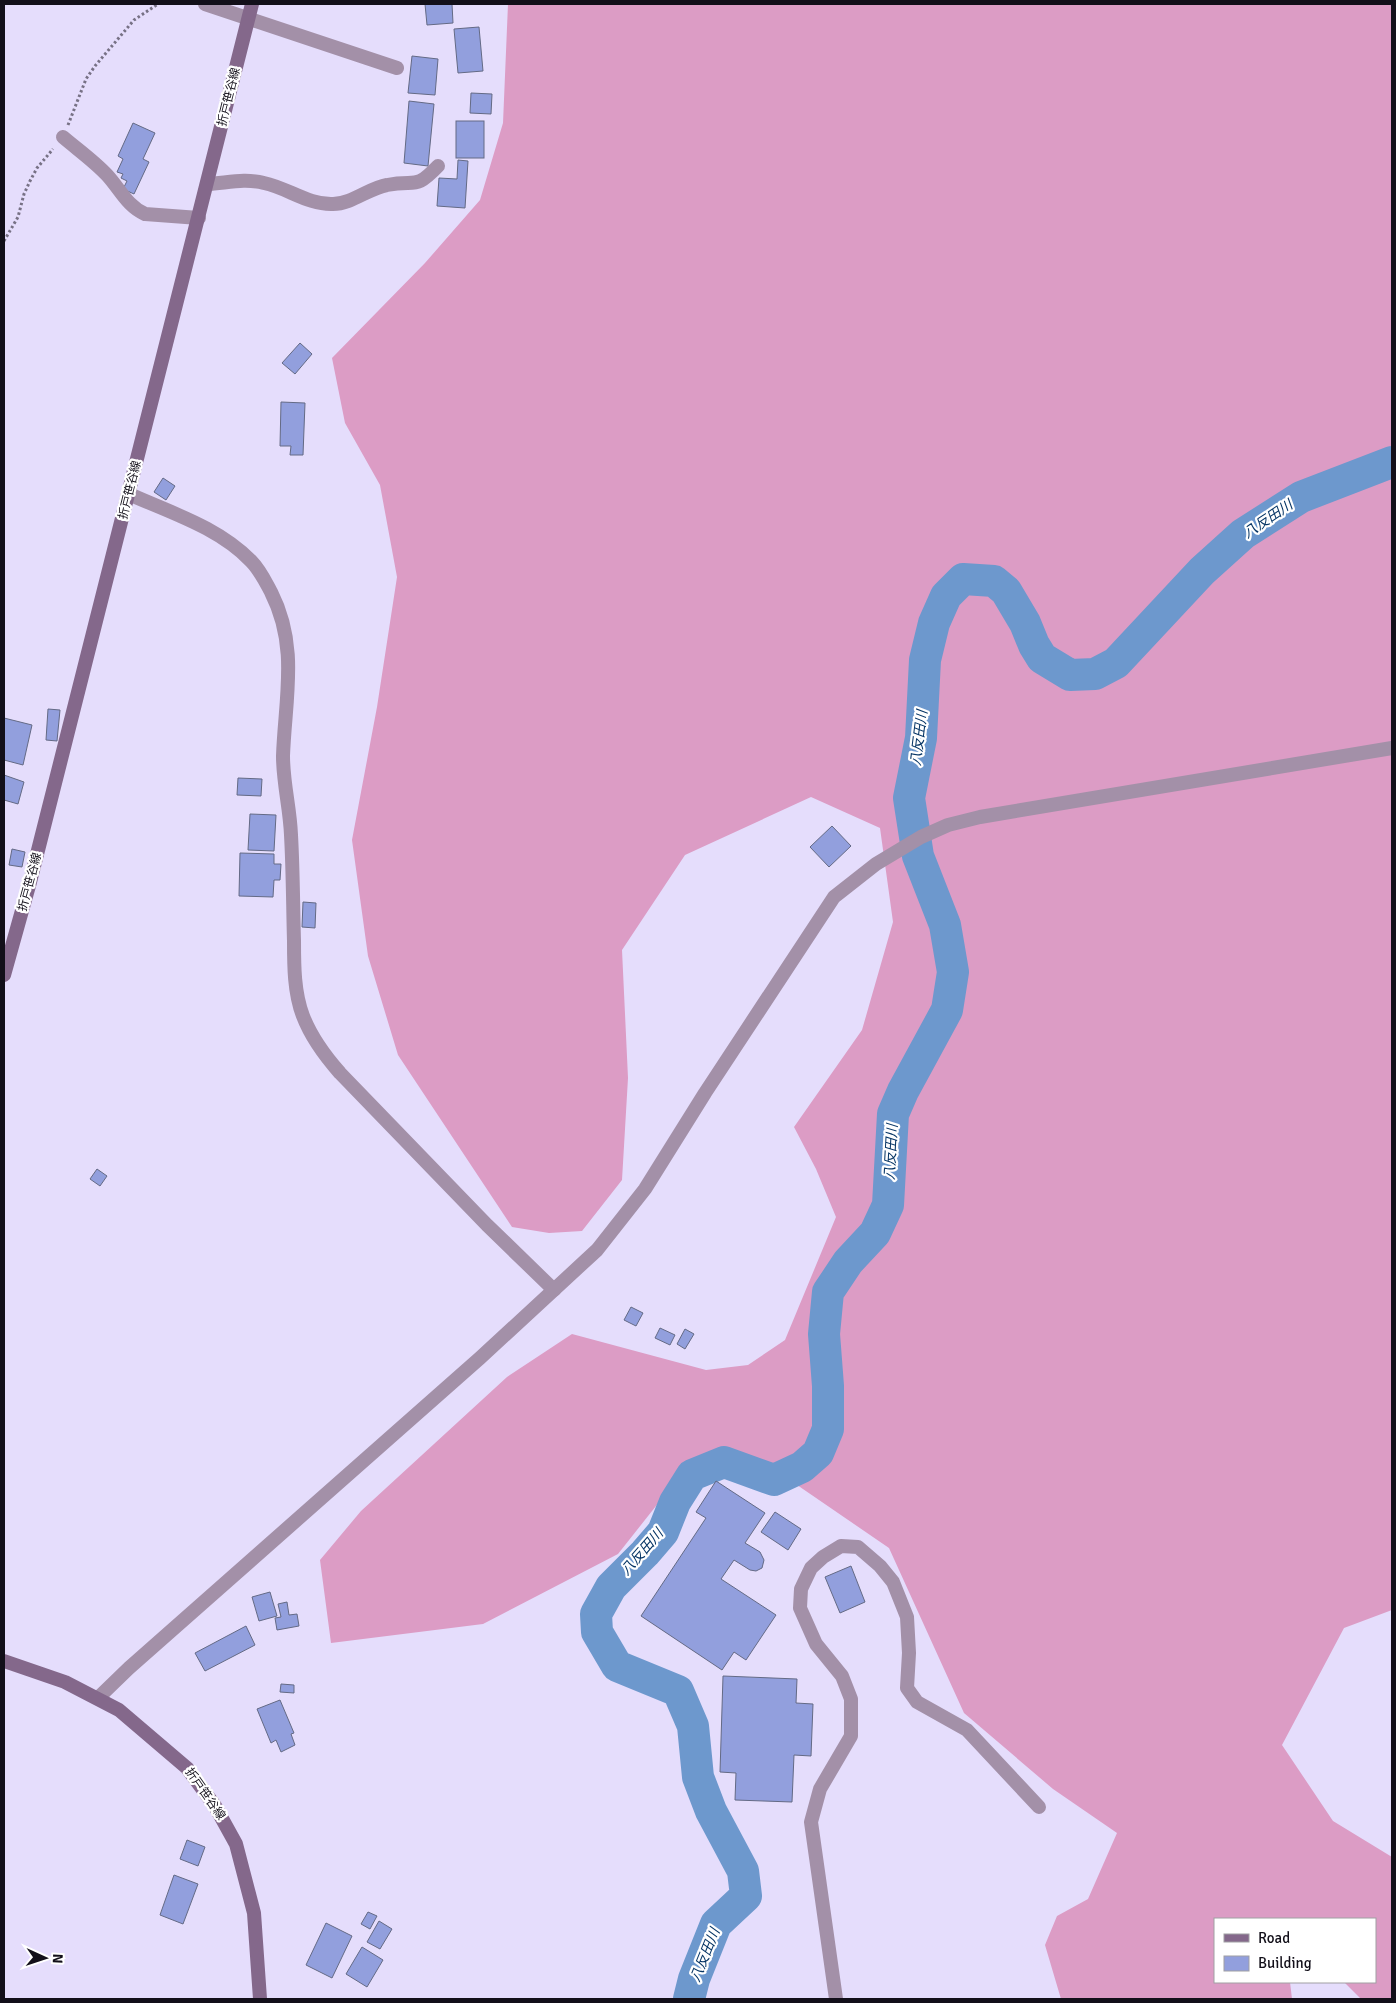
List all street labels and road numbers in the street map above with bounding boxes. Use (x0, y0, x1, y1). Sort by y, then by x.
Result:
street label: 折戸笹谷線 (214, 66, 244, 128)
street label: 折戸笹谷線 (115, 459, 145, 521)
street label: 折戸笹谷線 (15, 851, 45, 913)
street label: 折戸笹谷線 (182, 1765, 228, 1823)

